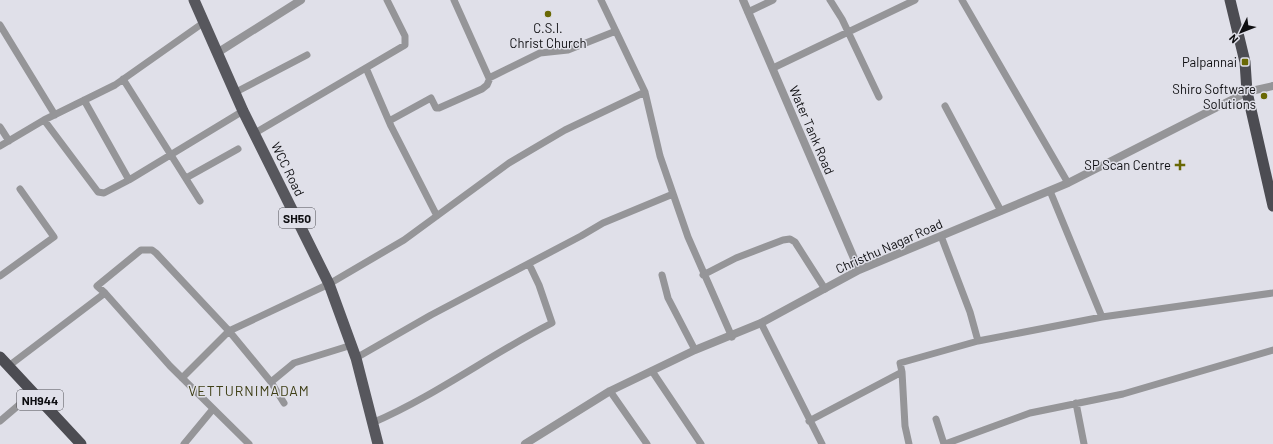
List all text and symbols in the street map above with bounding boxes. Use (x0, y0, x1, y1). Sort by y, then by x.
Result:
marker: C.S.I. Christ Church (543, 9, 553, 19)
north arrow (1221, 12, 1261, 52)
place label: C.S.I. Christ Church (510, 20, 586, 51)
text: N (1226, 32, 1241, 46)
place label: Palpannai (1182, 54, 1237, 70)
marker: Palpannai (1240, 57, 1250, 67)
place label: Shiro Software Solutions (1172, 81, 1256, 112)
street label: Water Tank Road (786, 83, 838, 177)
marker: Shiro Software Solutions (1259, 91, 1269, 101)
street label: WCC Road (268, 139, 308, 199)
place label: SP Scan Centre (1084, 157, 1171, 173)
marker: SP Scan Centre (1174, 159, 1186, 171)
road number: SH50 (279, 208, 315, 228)
street label: Christhu Nagar Road (833, 215, 945, 277)
district label: VETTURNIMADAM (188, 382, 310, 399)
road number: NH944 (17, 390, 63, 410)

